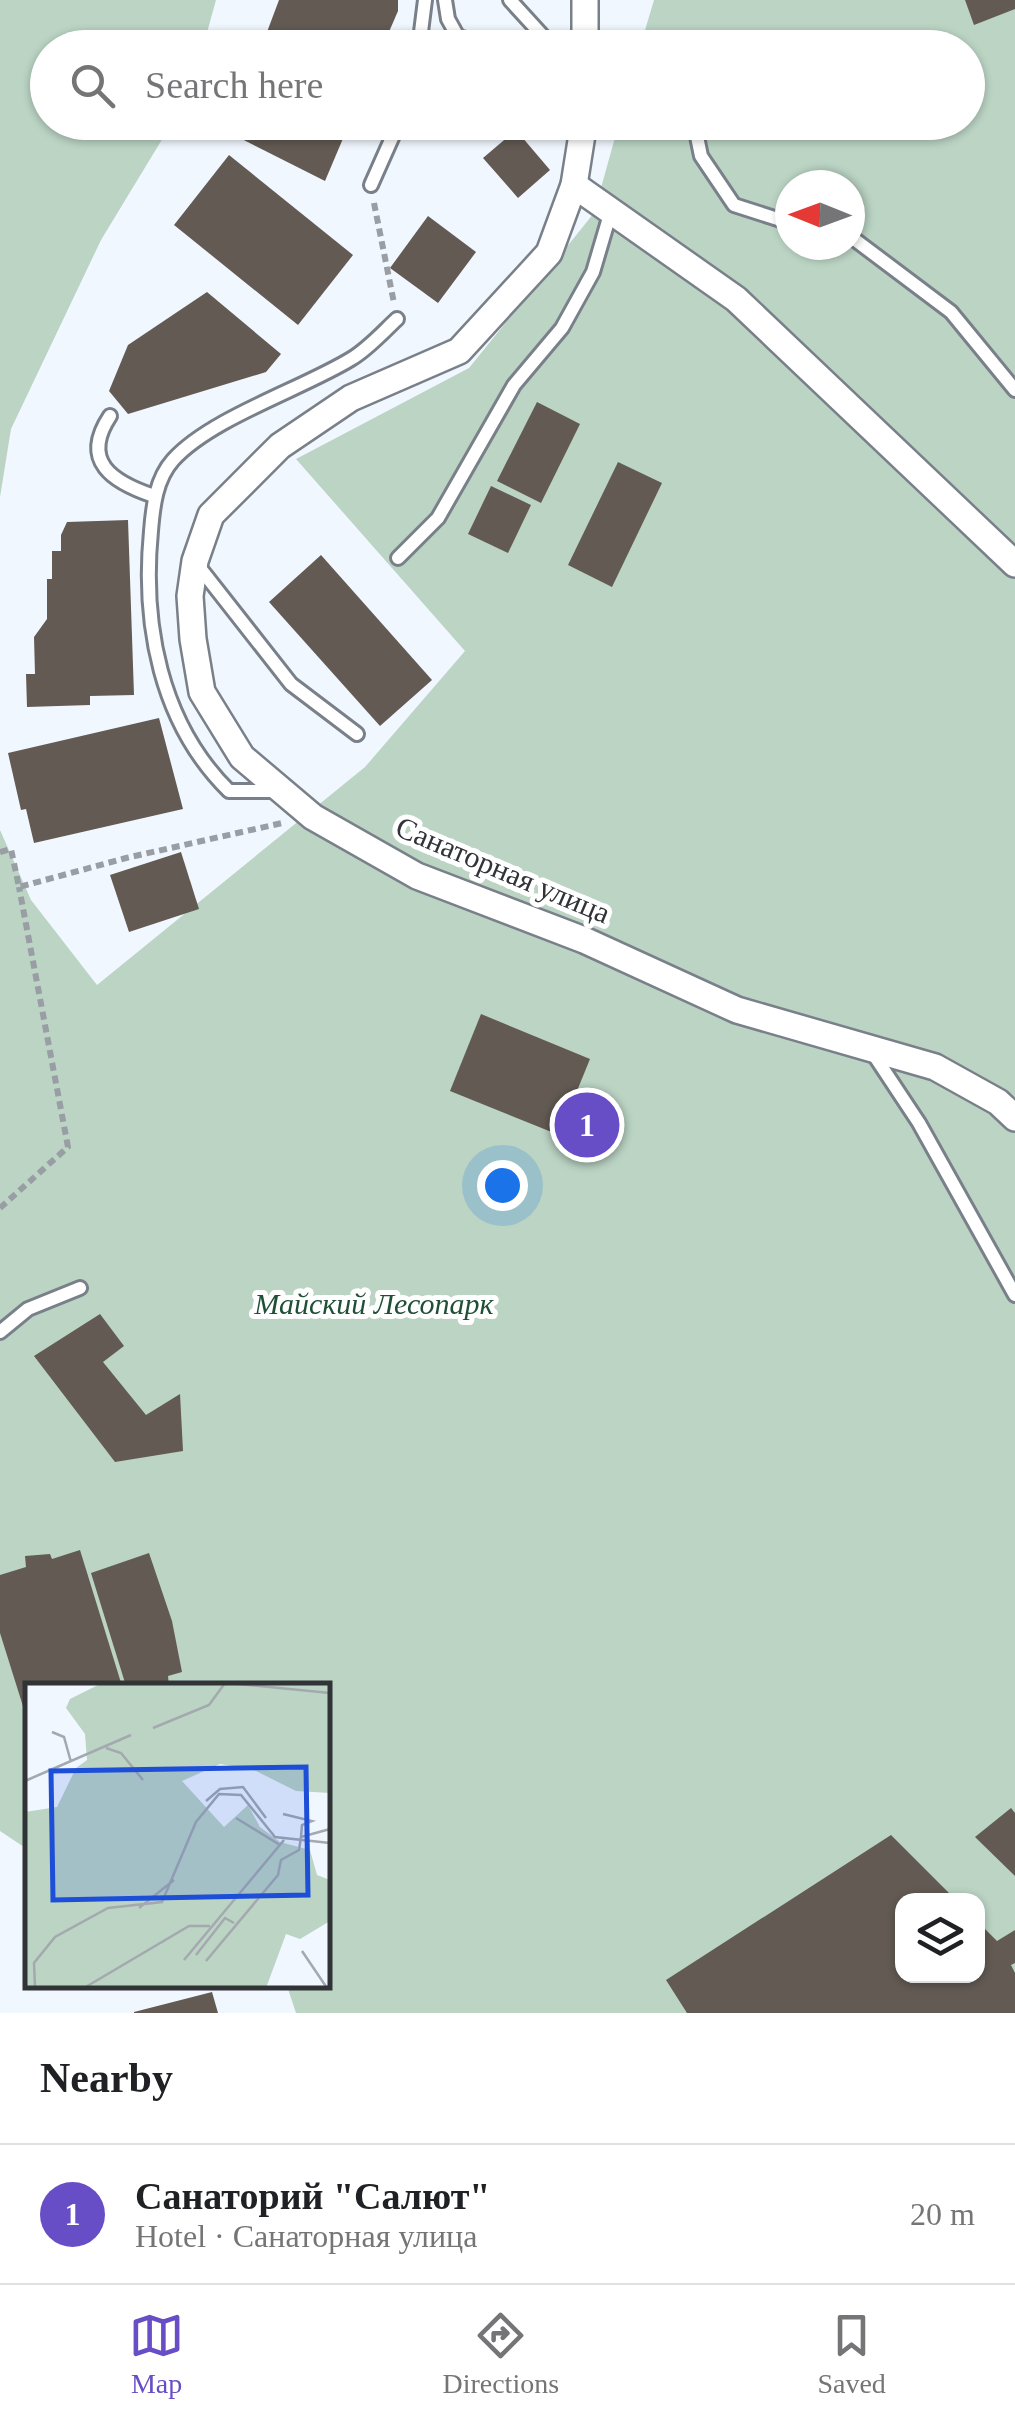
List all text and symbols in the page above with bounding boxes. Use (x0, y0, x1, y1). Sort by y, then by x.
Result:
search box (30, 30, 985, 140)
icon: search (65, 58, 120, 113)
text: Search here (145, 64, 323, 106)
north arrow (775, 170, 865, 260)
street label: Санаторная улица (391, 810, 615, 930)
pin: 1 (554, 1088, 620, 1162)
your location (477, 1160, 528, 1211)
park label: Майский Лесопарк (253, 1287, 495, 1320)
inset map (25, 1683, 330, 1988)
map controls (895, 1893, 985, 1983)
button: layers (895, 1893, 985, 1983)
text: Nearby (40, 2055, 173, 2101)
text: Санаторий "Салют" (135, 2175, 490, 2217)
text: 1 (65, 2196, 81, 2232)
text: 20 m (910, 2196, 975, 2232)
text: Hotel · Санаторная улица (135, 2218, 477, 2254)
tab: Map (129, 2308, 184, 2400)
tab: Directions (442, 2308, 559, 2400)
tab: Saved (817, 2308, 886, 2400)

